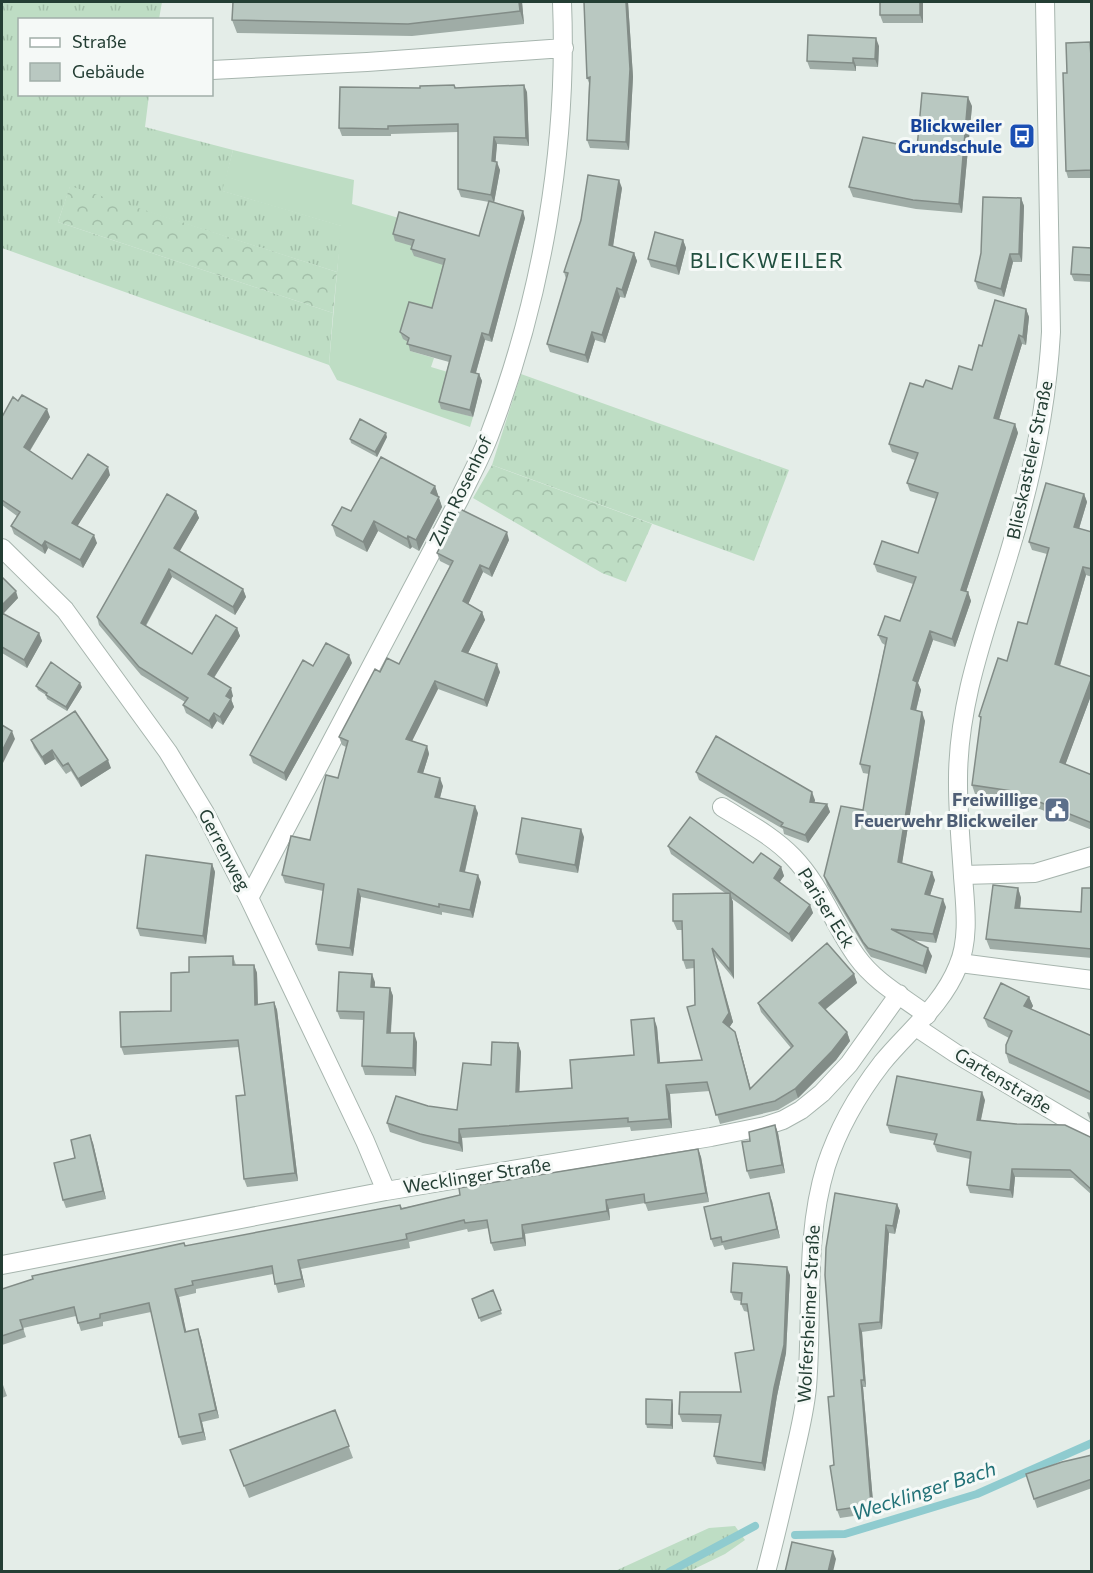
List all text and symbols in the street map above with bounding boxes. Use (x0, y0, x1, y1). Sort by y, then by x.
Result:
legend (18, 18, 213, 96)
text: Straße (72, 30, 127, 52)
text: Gebäude (72, 60, 145, 82)
place label: Blickweiler Grundschule (898, 114, 1003, 157)
bus stop icon: Blickweiler Grundschule (1007, 121, 1037, 151)
district label: BLICKWEILER (690, 247, 844, 272)
street label: Blieskasteler Straße (1001, 378, 1057, 541)
street label: Zum Rosenhof (424, 431, 497, 549)
place label: Freiwillige Feuerwehr Blickweiler (854, 788, 1039, 831)
public building icon: Freiwillige Feuerwehr Blickweiler (1042, 795, 1072, 825)
street label: Gerrenweg (194, 805, 256, 895)
street label: Pariser Eck (794, 863, 860, 952)
street label: Gartenstraße (951, 1043, 1056, 1118)
street label: Wecklinger Straße (402, 1152, 552, 1198)
street label: Wolfersheimer Straße (792, 1224, 824, 1404)
water label: Wecklinger Bach (849, 1455, 999, 1525)

